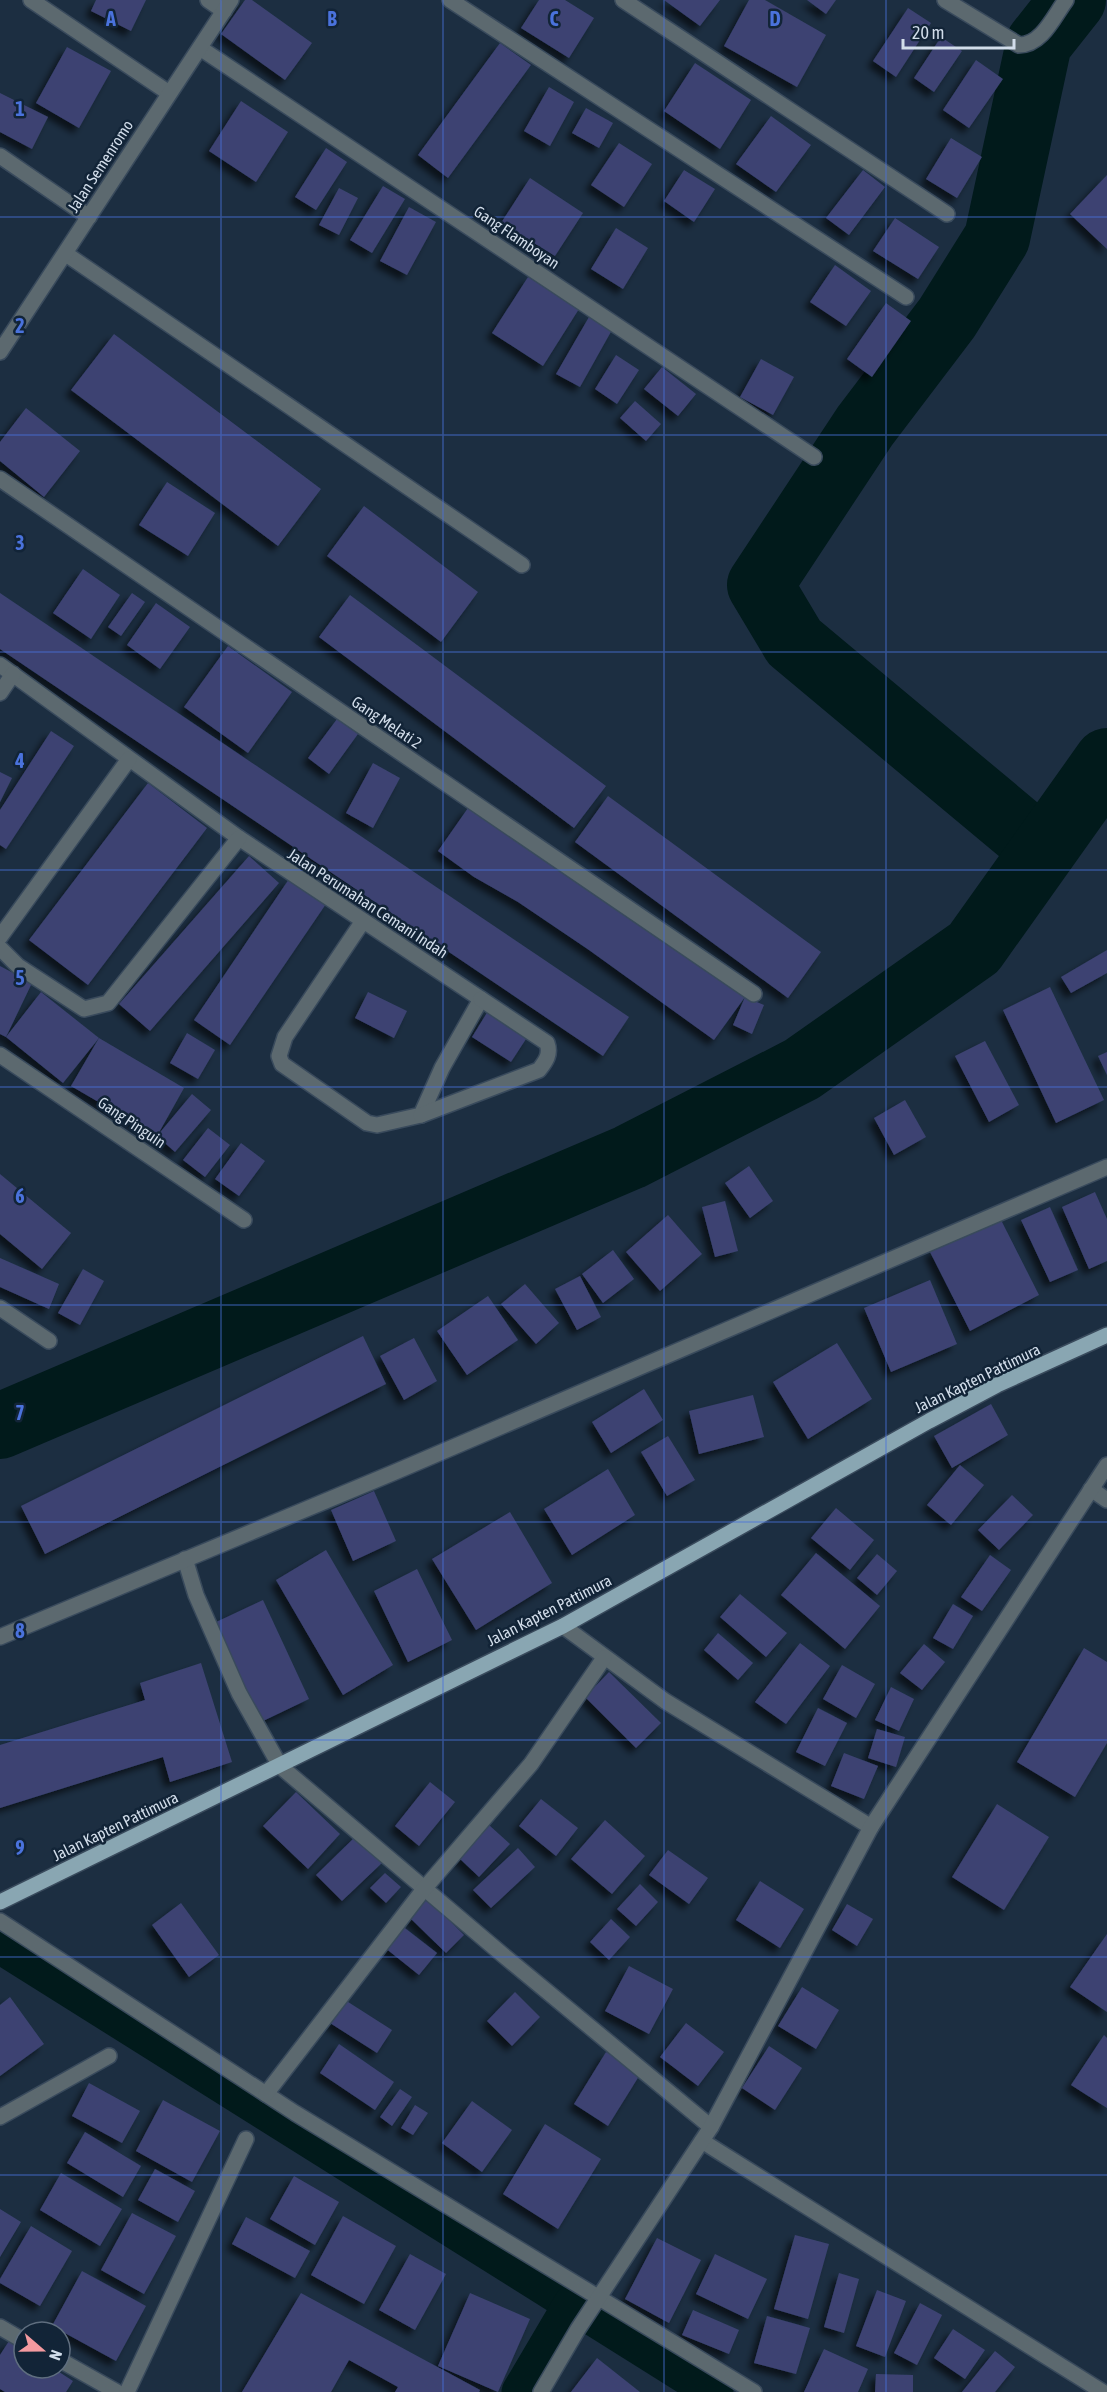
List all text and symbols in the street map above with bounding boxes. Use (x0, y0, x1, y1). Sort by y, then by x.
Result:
text: A (105, 7, 116, 30)
text: B (327, 7, 337, 30)
text: C (550, 7, 559, 30)
text: D (769, 7, 781, 30)
scale bar (903, 12, 1014, 50)
text: 20 m (912, 22, 944, 43)
text: 1 (15, 97, 25, 120)
street label: Jalan Semenromo (64, 117, 136, 215)
street label: Gang Flamboyan (470, 202, 563, 273)
text: 2 (15, 314, 25, 337)
text: 3 (15, 531, 25, 554)
street label: Gang Melati 2 (348, 692, 425, 753)
text: 4 (14, 749, 25, 772)
street label: Jalan Perumahan Cemani Indah (285, 844, 451, 962)
text: 5 (15, 966, 25, 989)
street label: Gang Pinguin (94, 1093, 169, 1152)
text: 6 (15, 1184, 25, 1207)
street label: Jalan Kapten Pattimura (911, 1340, 1043, 1417)
text: 7 (15, 1401, 25, 1424)
street label: Jalan Kapten Pattimura (484, 1571, 615, 1650)
text: 8 (15, 1619, 25, 1642)
street label: Jalan Kapten Pattimura (49, 1788, 181, 1865)
text: 9 (15, 1836, 25, 1859)
north arrow (12, 2320, 72, 2380)
text: N (46, 2348, 66, 2363)

